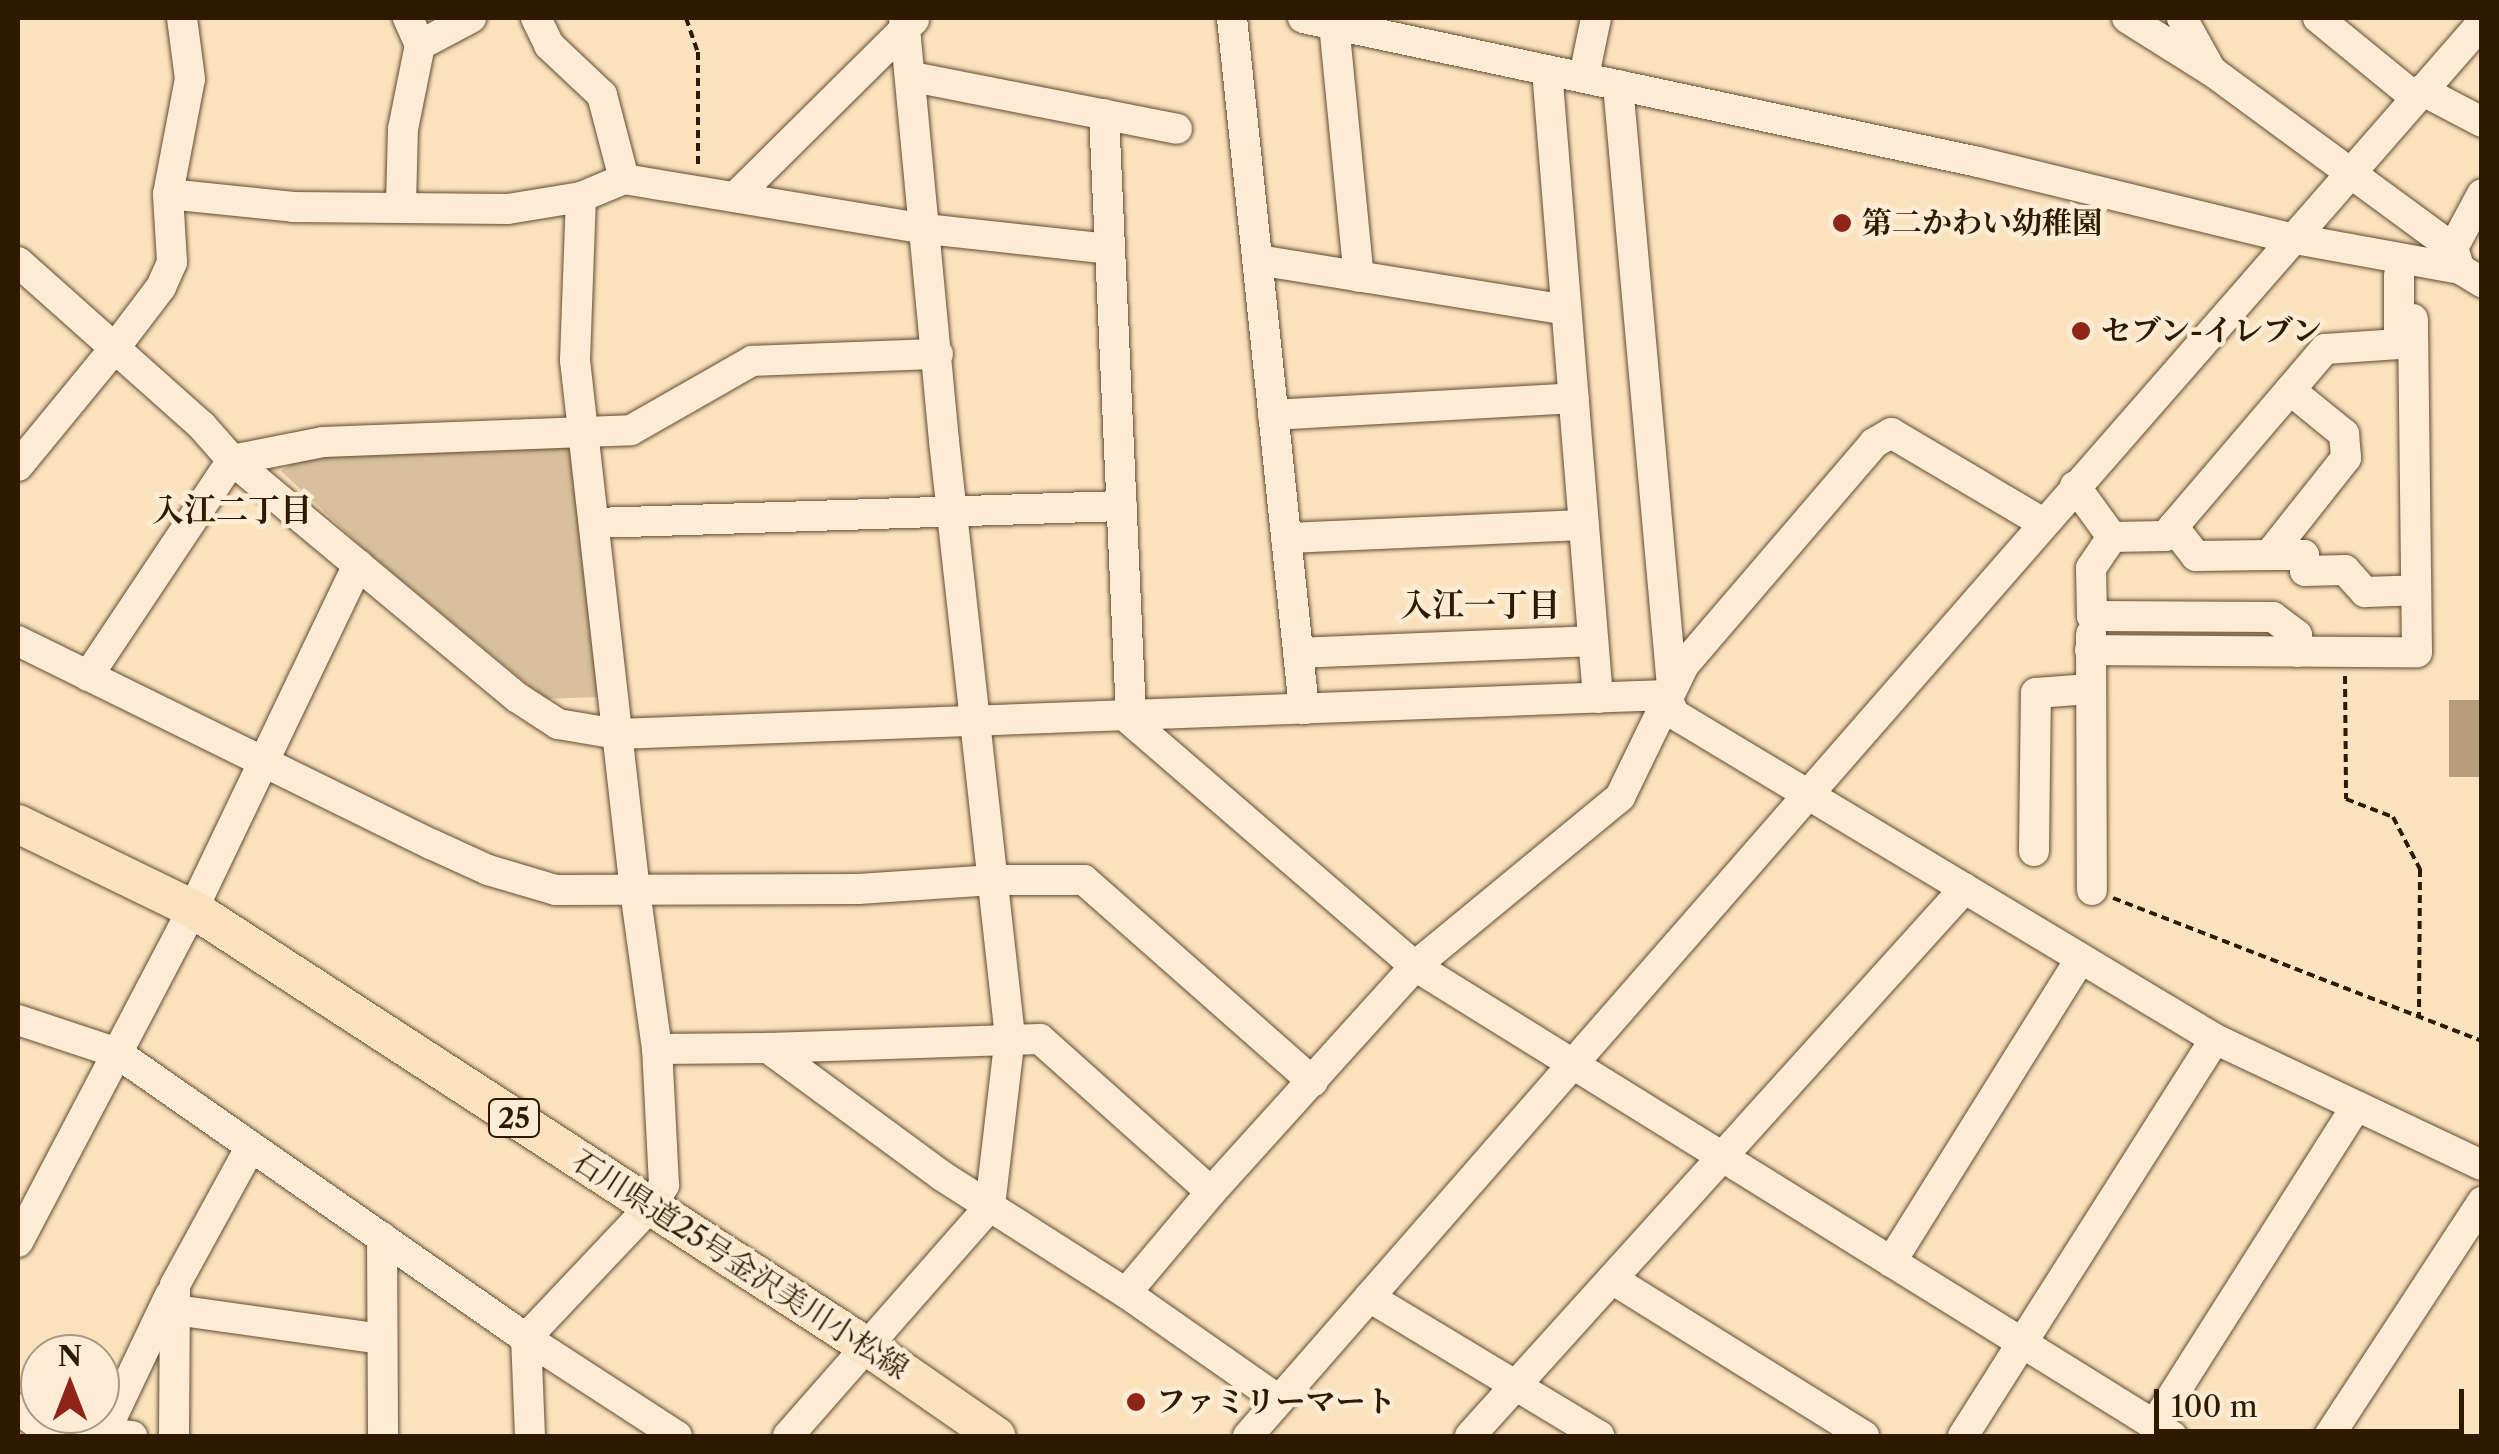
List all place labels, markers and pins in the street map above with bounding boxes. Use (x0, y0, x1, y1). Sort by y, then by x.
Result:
place label: 第二かわい幼稚園 (1862, 205, 2102, 241)
marker: 第二かわい幼稚園 (1831, 212, 1853, 234)
place label: セブン-イレブン (2101, 313, 2324, 349)
marker: セブン-イレブン (2070, 320, 2092, 342)
place label: ファミリーマート (1156, 1384, 1396, 1420)
marker: ファミリーマート (1125, 1391, 1147, 1413)

